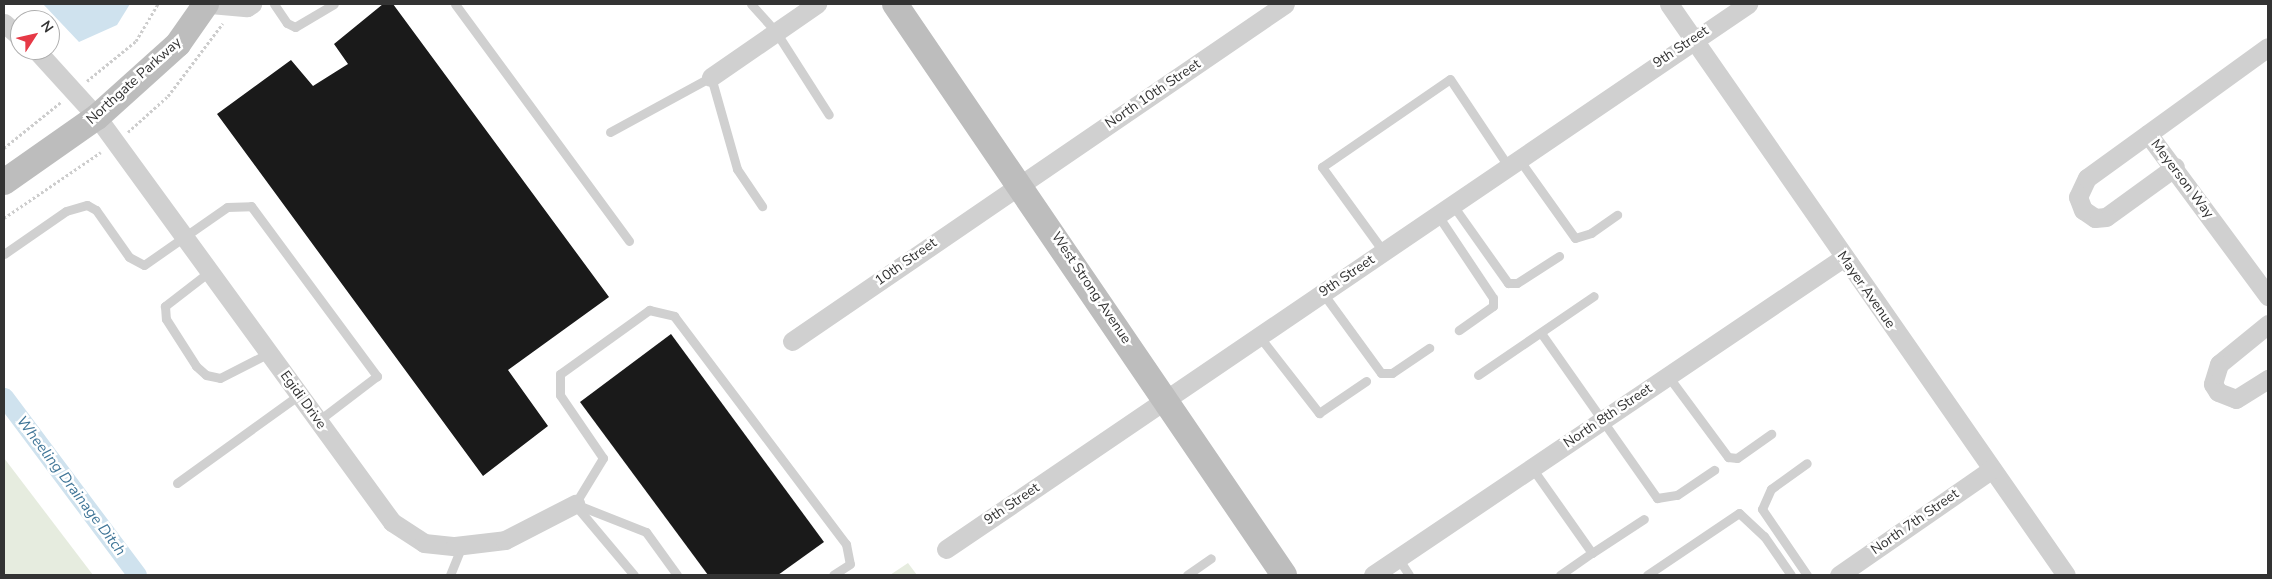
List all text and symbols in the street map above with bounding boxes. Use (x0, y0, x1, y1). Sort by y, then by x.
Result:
north arrow (10, 10, 60, 60)
text: N (36, 17, 58, 36)
street label: 9th Street (1650, 22, 1712, 72)
street label: Northgate Parkway (83, 34, 185, 128)
street label: North 10th Street (1102, 56, 1204, 132)
street label: Meyerson Way (2147, 136, 2217, 222)
street label: West Strong Avenue (1047, 229, 1135, 347)
street label: 10th Street (872, 235, 940, 289)
street label: Mayer Avenue (1833, 248, 1899, 332)
street label: 9th Street (1316, 251, 1378, 301)
street label: Egidi Drive (276, 368, 330, 432)
street label: North 8th Street (1561, 380, 1655, 452)
water label: Wheeling Drainage Ditch (13, 413, 129, 559)
street label: 9th Street (981, 479, 1043, 529)
street label: North 7th Street (1868, 486, 1962, 558)

